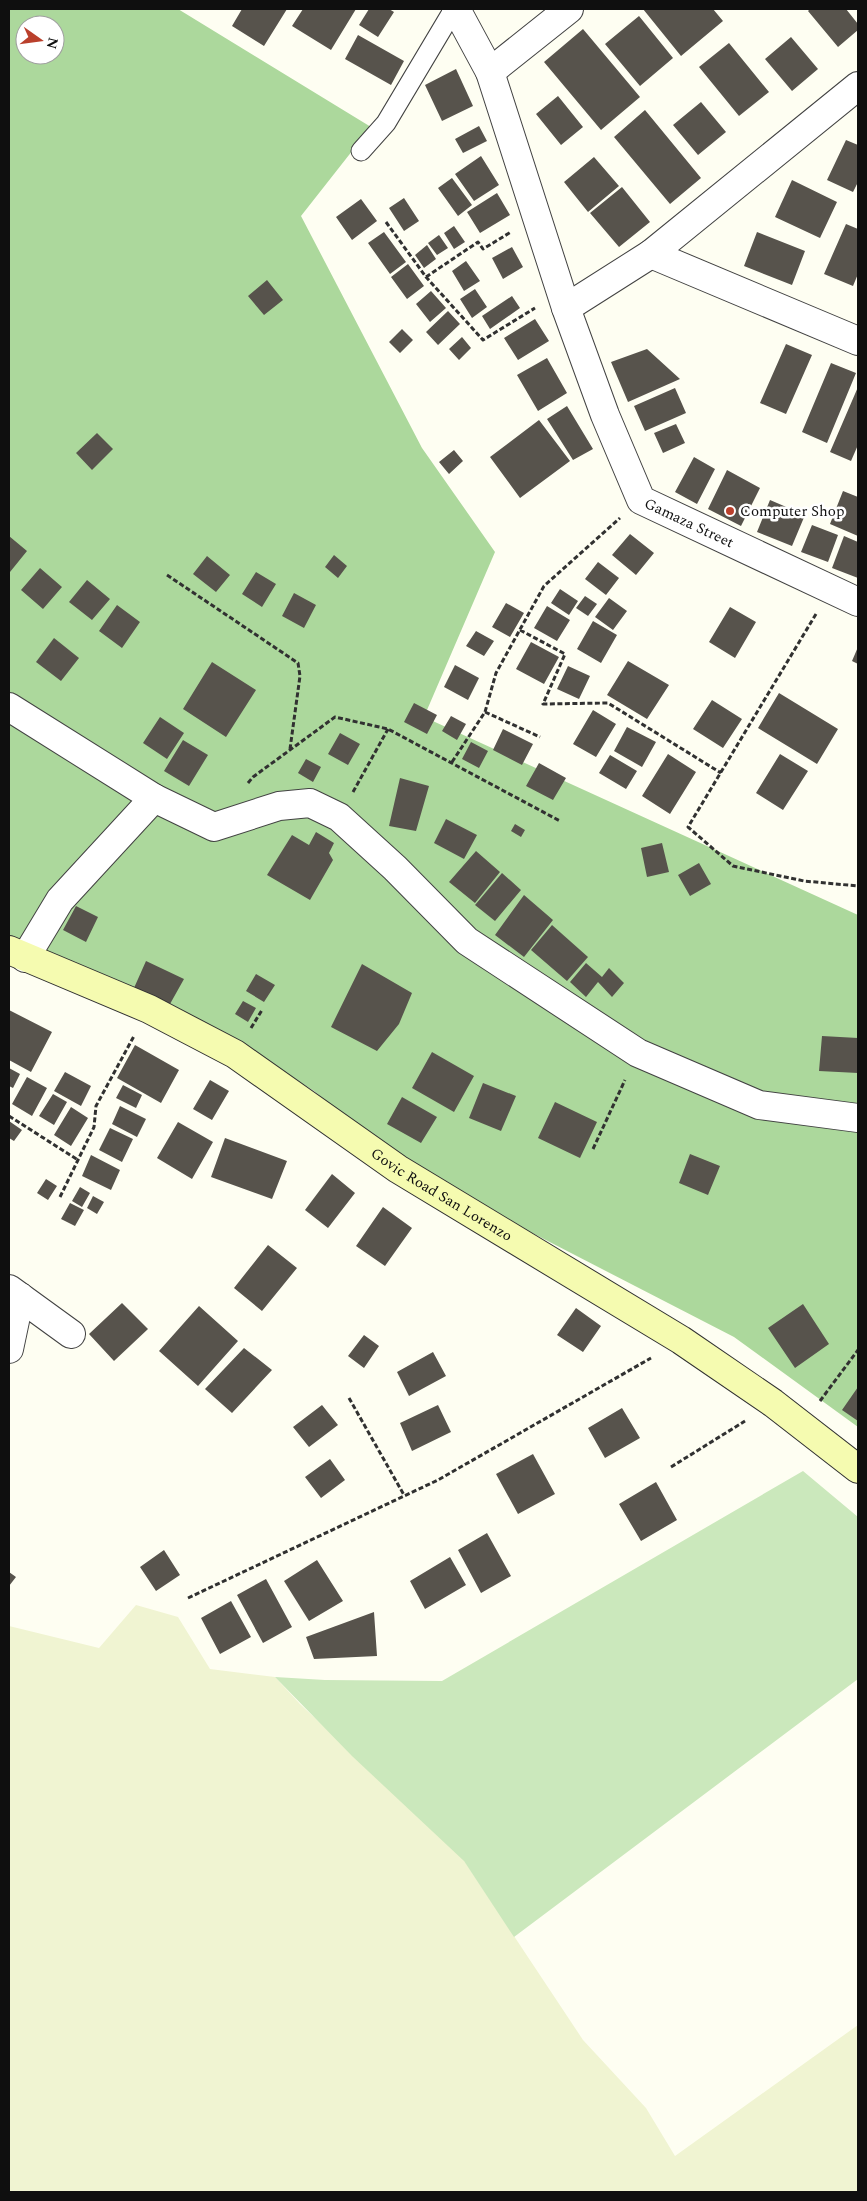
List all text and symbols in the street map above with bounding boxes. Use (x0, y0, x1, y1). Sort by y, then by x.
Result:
north arrow (15, 15, 65, 65)
text: N (41, 35, 64, 51)
street label: Gamaza Street (640, 492, 738, 554)
place label: Computer Shop (740, 500, 844, 523)
marker: Computer Shop (724, 505, 736, 517)
street label: Govic Road San Lorenzo (366, 1142, 517, 1248)

